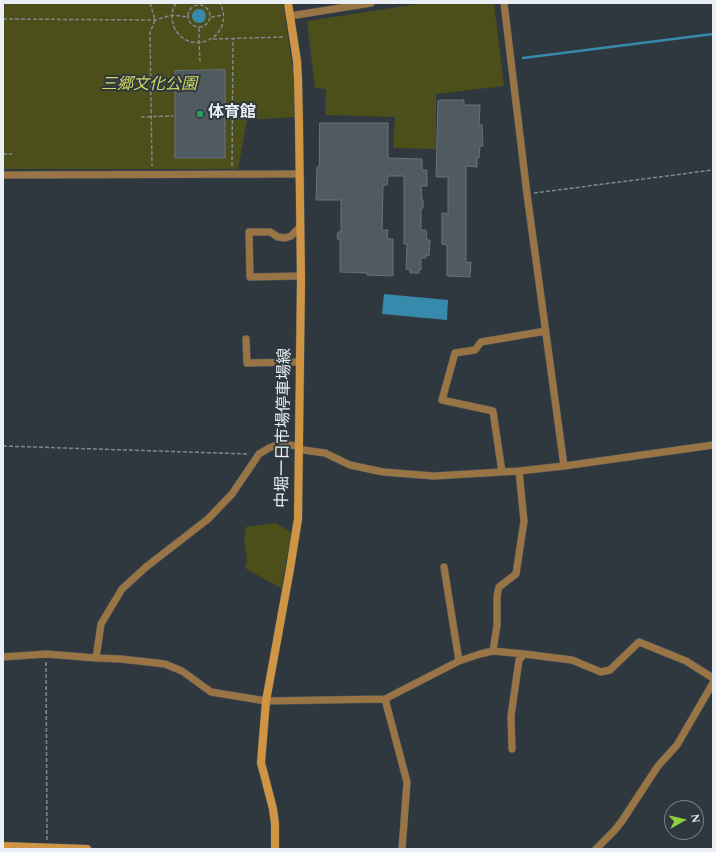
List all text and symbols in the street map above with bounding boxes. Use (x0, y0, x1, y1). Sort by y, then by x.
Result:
park label: 三郷文化公園 (101, 76, 197, 96)
place label: 体育館 (208, 104, 256, 124)
marker: 体育館 (195, 109, 205, 119)
street label: 中堀一日市場停車場線 (274, 348, 296, 508)
north arrow (664, 800, 704, 840)
text: N (686, 813, 704, 824)

